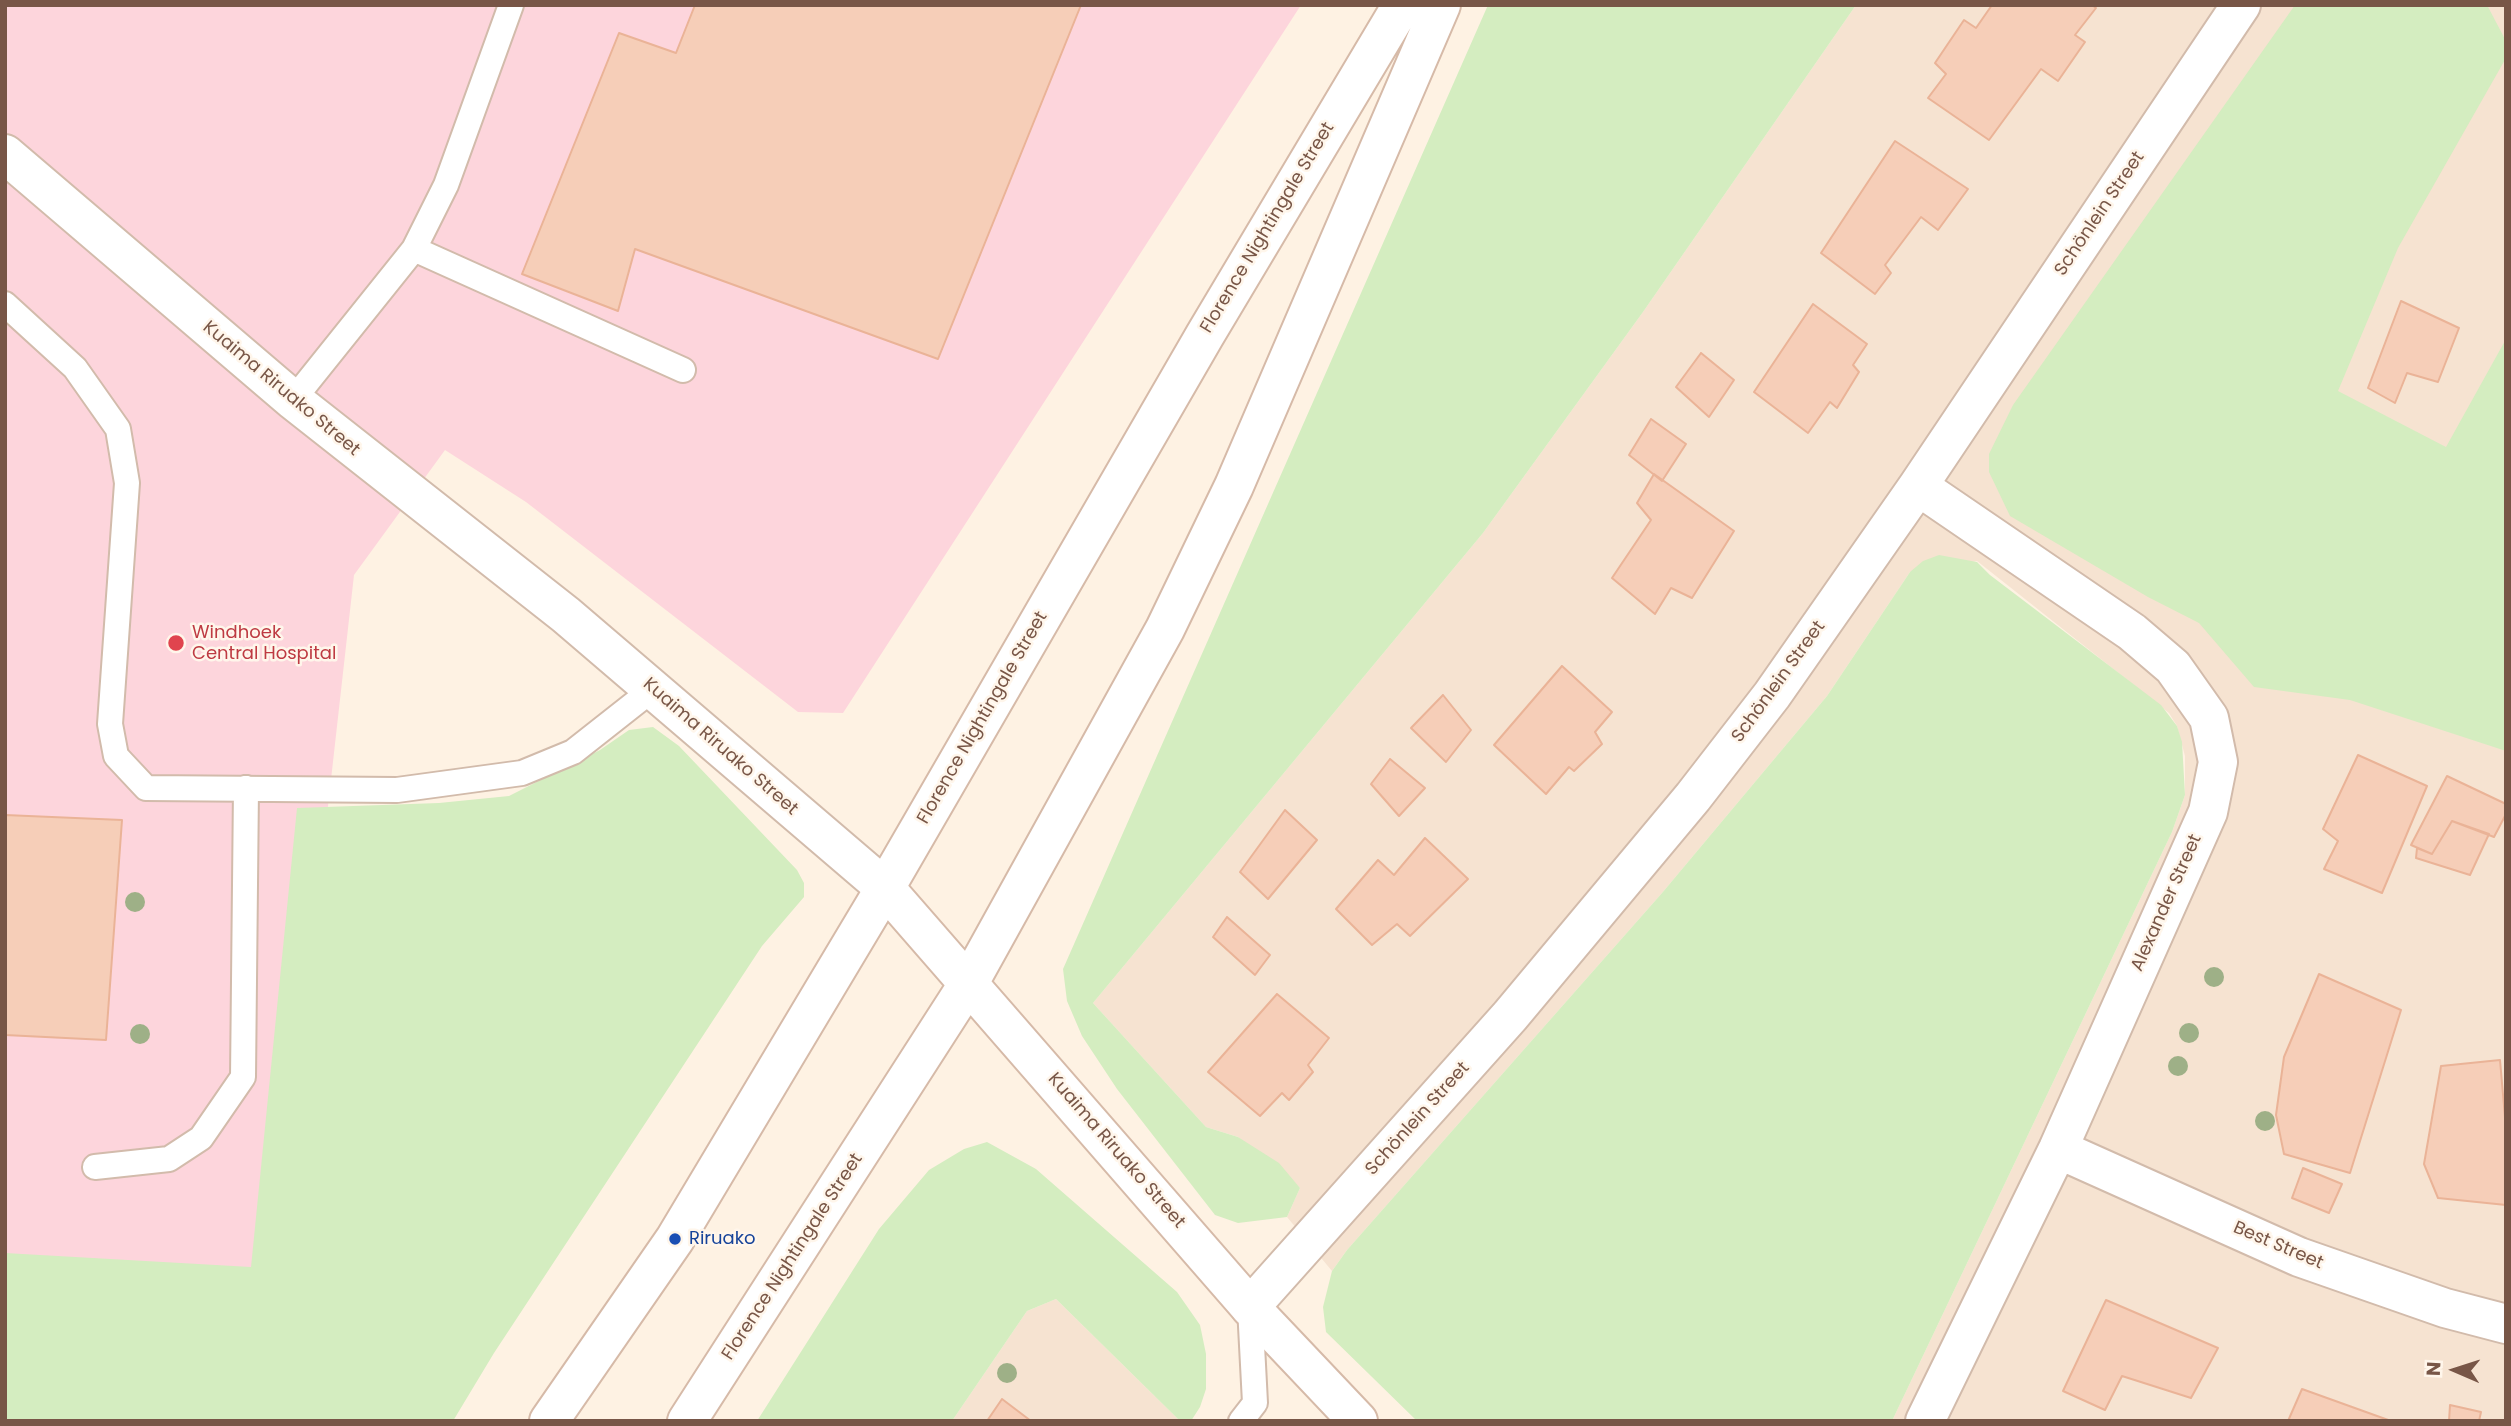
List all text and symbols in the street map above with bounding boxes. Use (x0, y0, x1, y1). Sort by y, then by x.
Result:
street label: Florence Nightingale Street (1196, 119, 1340, 337)
street label: Schönlein Street (2050, 148, 2150, 280)
street label: Kuaima Riruako Street (198, 317, 364, 461)
street label: Florence Nightingale Street (913, 608, 1053, 828)
street label: Schönlein Street (1728, 617, 1830, 747)
place label: Windhoek Central Hospital (192, 622, 336, 664)
marker: Windhoek Central Hospital (166, 633, 186, 653)
street label: Kuaima Riruako Street (638, 674, 802, 820)
street label: Alexander Street (2127, 831, 2207, 975)
street label: Schönlein Street (1361, 1058, 1475, 1180)
street label: Kuaima Riruako Street (1043, 1069, 1189, 1233)
street label: Florence Nightingale Street (718, 1150, 868, 1364)
street label: Best Street (2230, 1217, 2326, 1275)
place label: Riruako (689, 1228, 756, 1250)
marker: Riruako (667, 1231, 683, 1247)
north arrow (2420, 1335, 2490, 1405)
text: N (2420, 1361, 2447, 1377)

